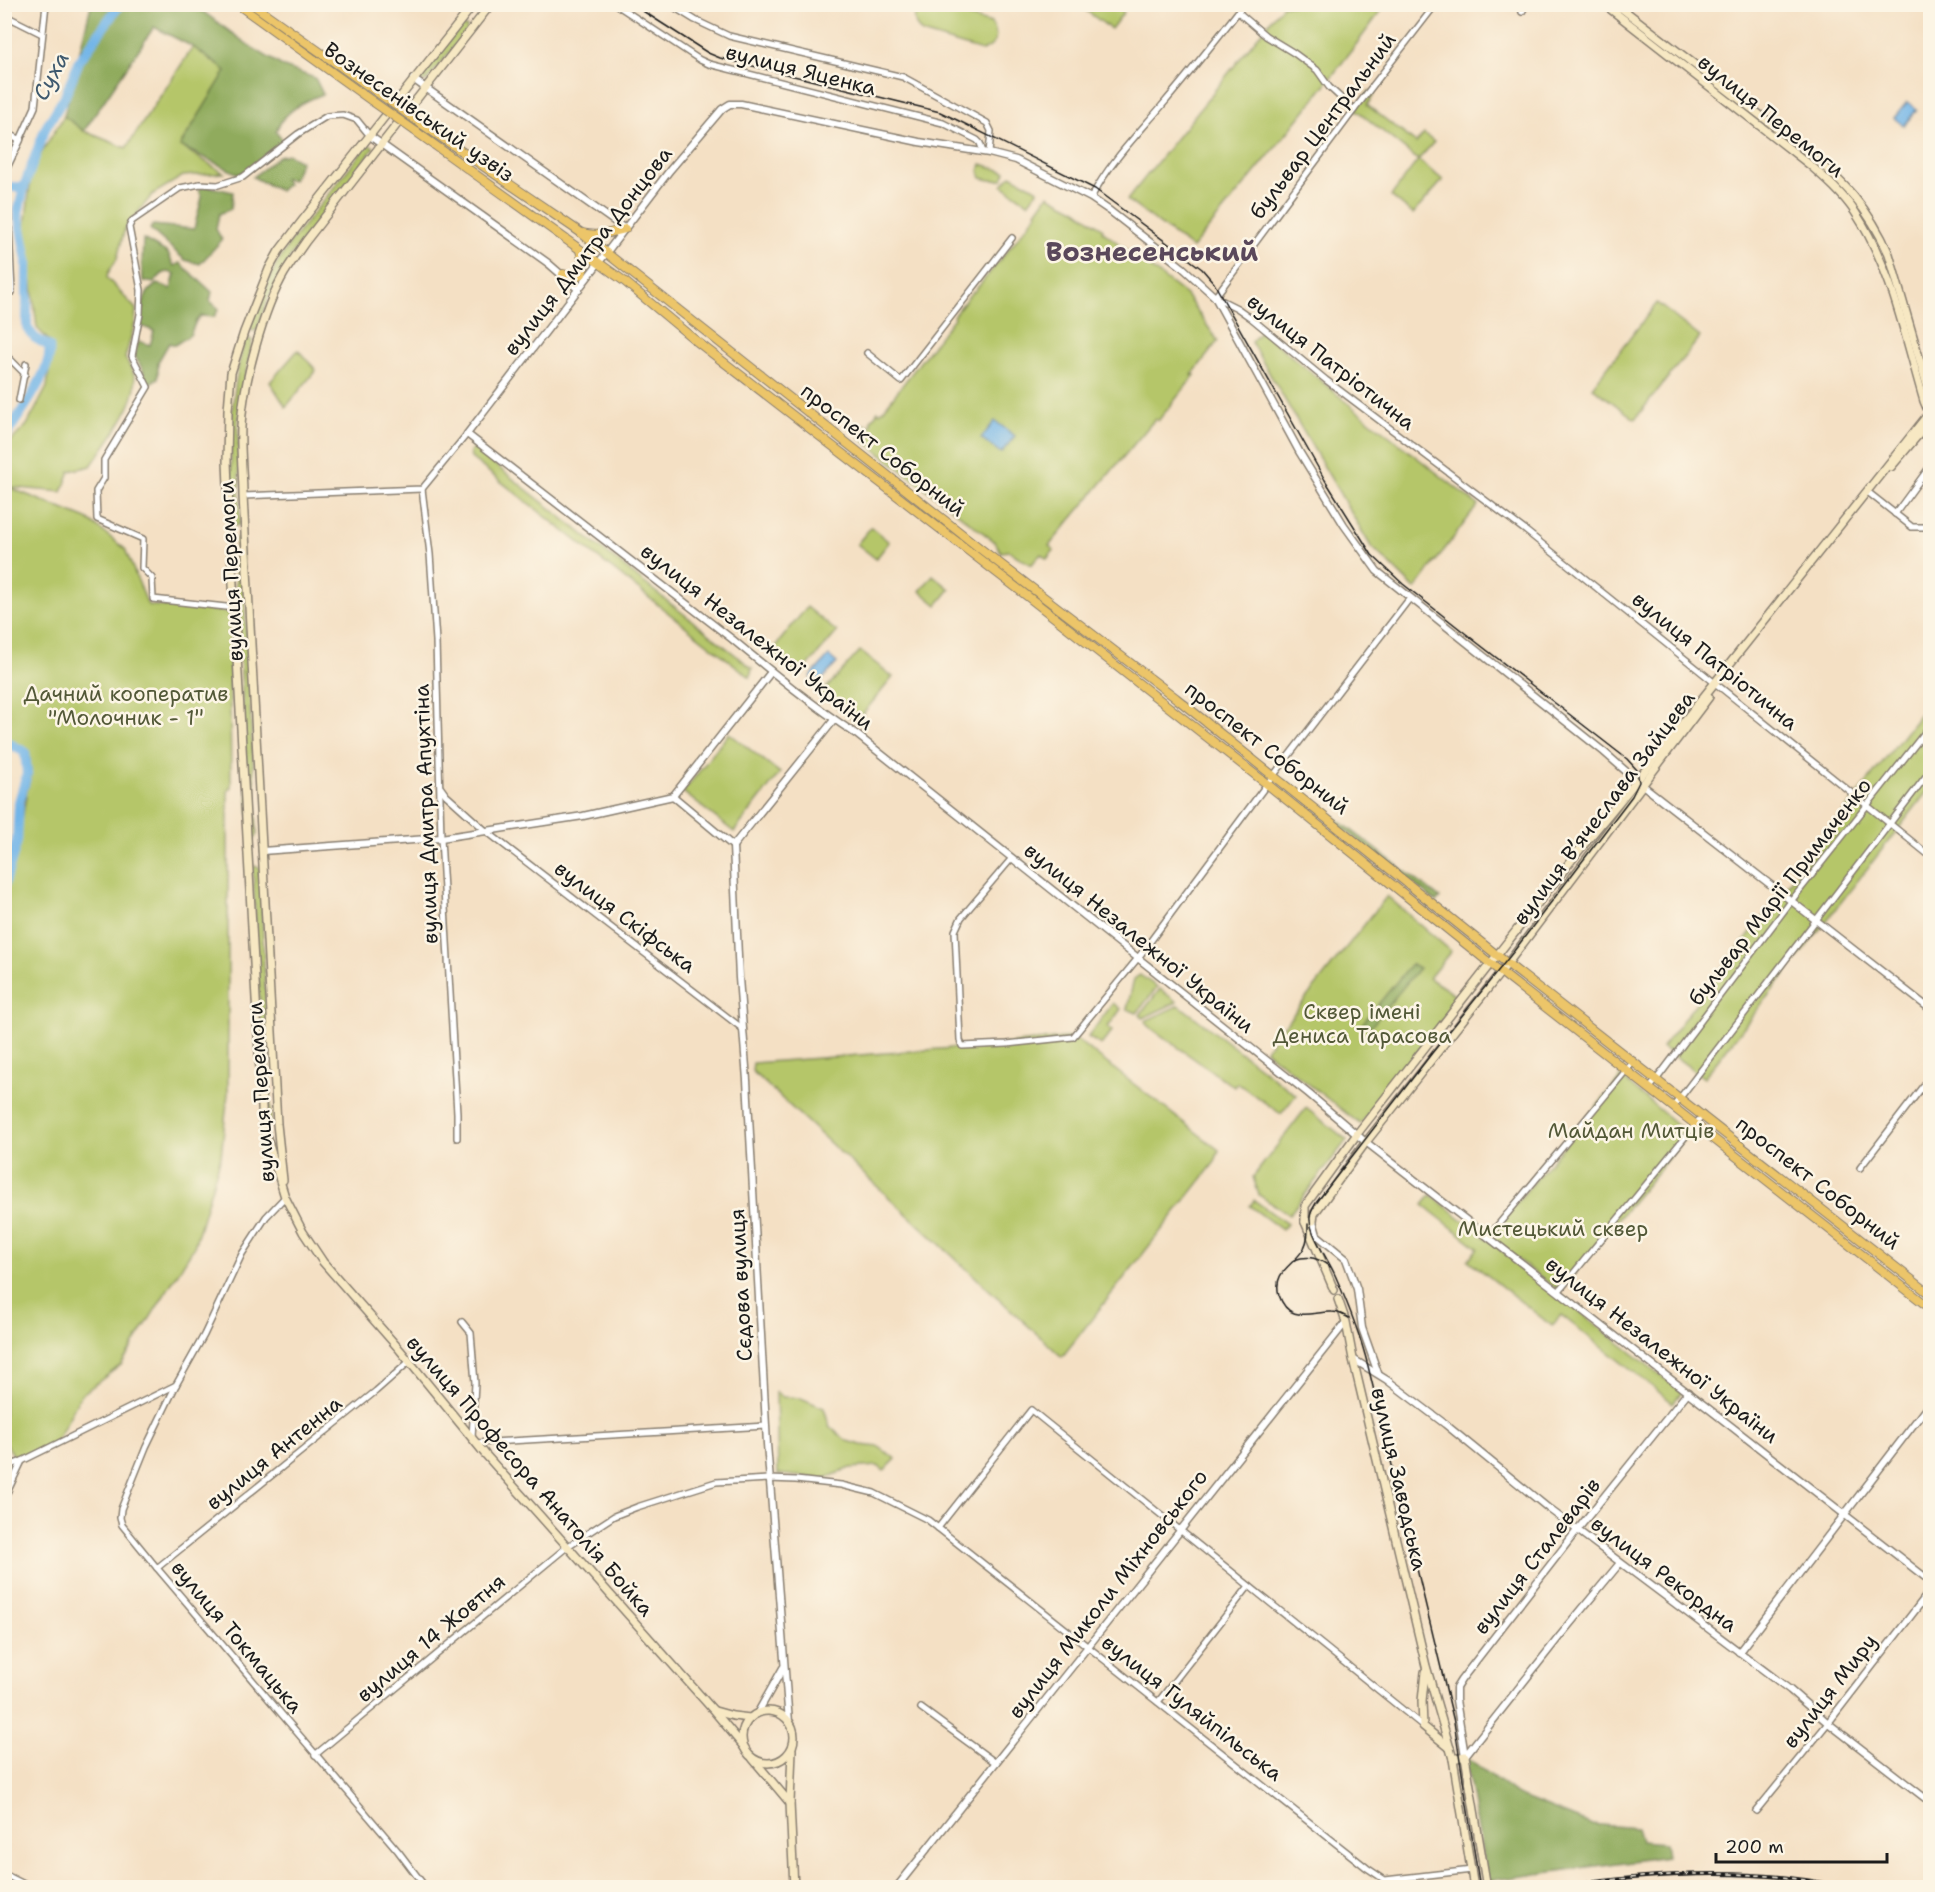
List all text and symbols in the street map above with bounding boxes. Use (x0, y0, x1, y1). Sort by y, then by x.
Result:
street label: бульвар Центральний (1244, 27, 1403, 225)
street label: Вознесенівський узвіз (318, 36, 520, 188)
street label: вулиця Яценка (723, 38, 879, 102)
water label: Суха (26, 47, 76, 105)
street label: вулиця Перемоги (1692, 48, 1850, 184)
street label: вулиця Дмитра Донцова (498, 141, 678, 361)
district label: Вознесенський (1046, 233, 1259, 270)
street label: вулиця Патріотична (1241, 287, 1421, 437)
street label: проспект Соборний (795, 377, 971, 523)
street label: вулиця Перемоги (212, 480, 250, 662)
street label: вулиця Незалежної України (635, 537, 879, 737)
street label: вулиця Патріотична (1626, 585, 1804, 737)
street label: проспект Соборний (1179, 675, 1355, 821)
park label: Дачний кооператив "Молочник - 1" (24, 680, 228, 732)
street label: вулиця Дмитра Апухтіна (407, 684, 445, 944)
street label: вулиця Вʼячеслава Зайцева (1507, 685, 1701, 931)
street label: бульвар Марії Примаченко (1682, 772, 1878, 1012)
street label: вулиця Незалежної України (1018, 836, 1260, 1040)
street label: вулиця Скіфська (548, 854, 702, 980)
park label: Сквер імені Дениса Тарасова (1273, 998, 1451, 1050)
street label: вулиця Перемоги (241, 1001, 281, 1183)
street label: проспект Соборний (1730, 1110, 1906, 1256)
park label: Майдан Митців (1548, 1117, 1714, 1145)
street label: Сєдова вулиця (723, 1208, 759, 1362)
park label: Мистецький сквер (1458, 1215, 1648, 1243)
street label: вулиця Незалежної України (1540, 1250, 1784, 1450)
street label: вулиця Професора Анатолія Бойка (400, 1330, 660, 1622)
street label: вулиця Заводська (1364, 1385, 1434, 1573)
street label: вулиця Антенна (200, 1390, 348, 1516)
street label: вулиця Миколи Міхновського (1002, 1464, 1214, 1724)
street label: вулиця Сталеварів (1467, 1472, 1607, 1640)
street label: вулиця Рекордна (1585, 1510, 1743, 1638)
street label: вулиця Токмацька (165, 1555, 309, 1719)
street label: вулиця 14 Жовтня (351, 1568, 511, 1708)
street label: вулиця Миру (1776, 1628, 1884, 1754)
street label: вулиця Гуляйпільська (1096, 1629, 1288, 1787)
scale bar (1716, 1826, 1887, 1864)
text: 200 m (1725, 1835, 1784, 1859)

